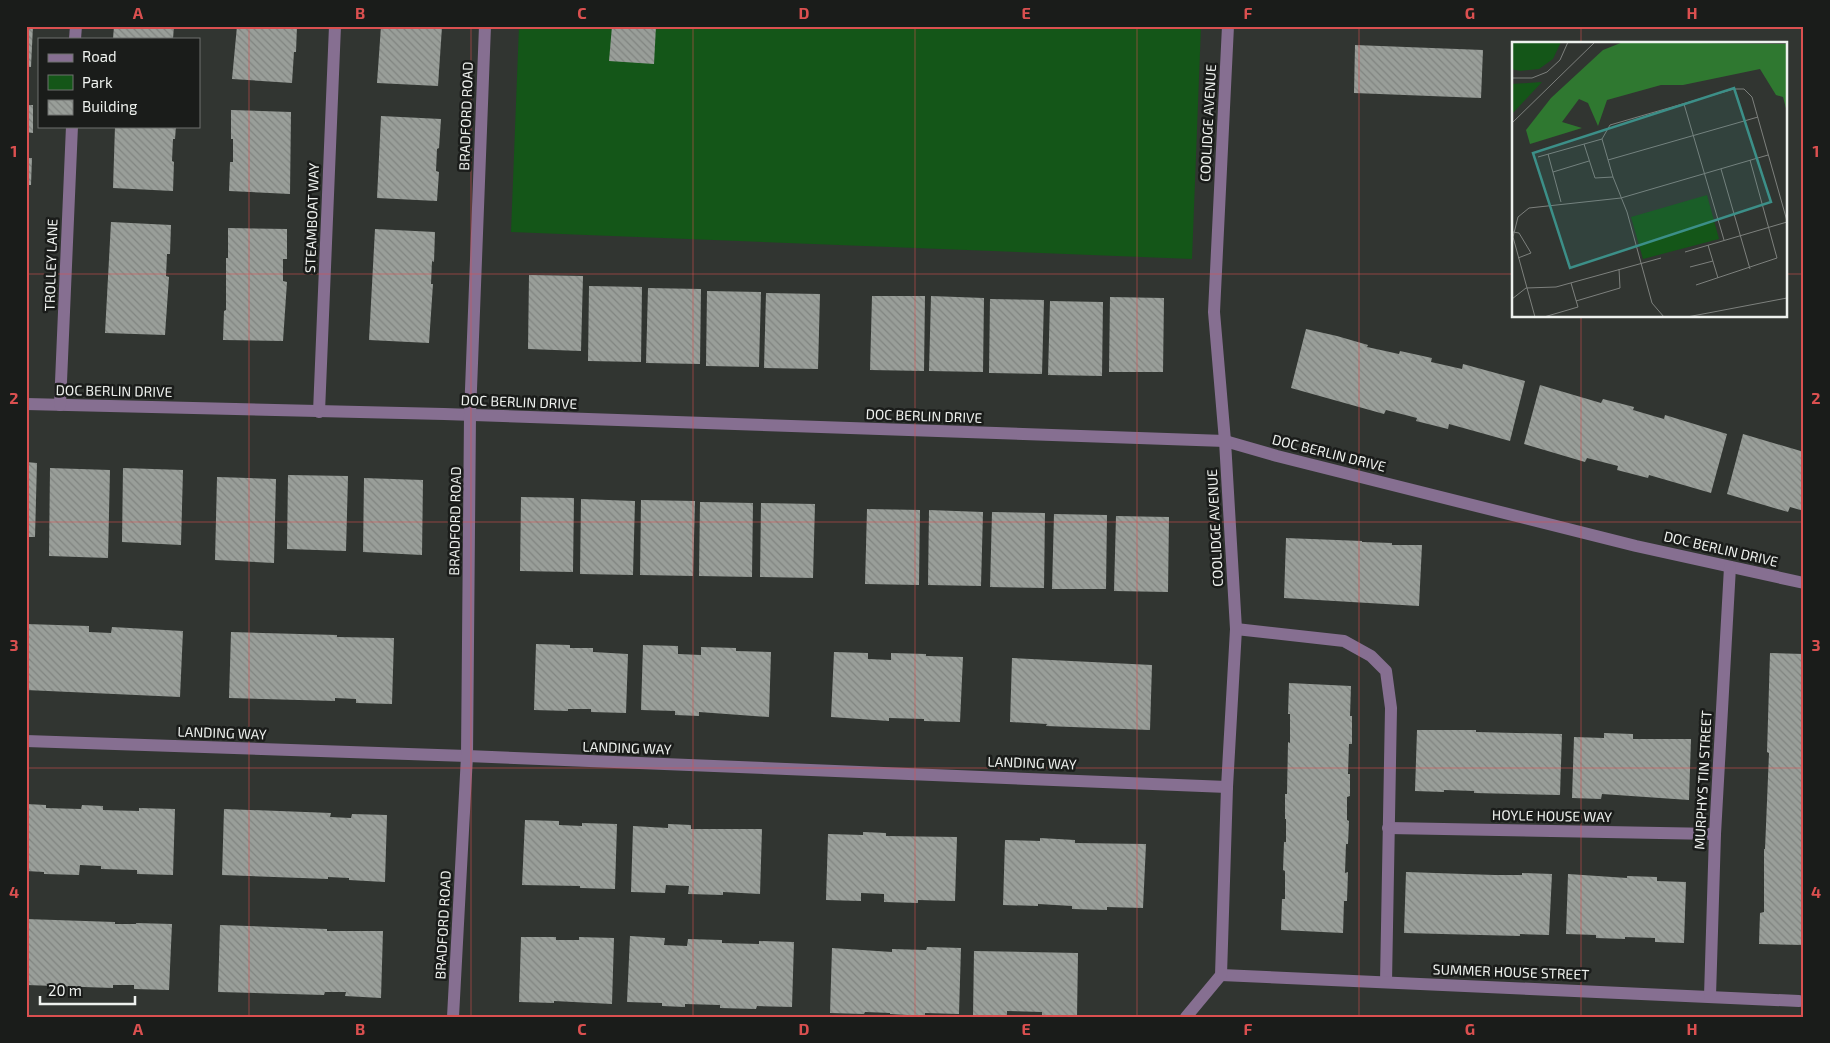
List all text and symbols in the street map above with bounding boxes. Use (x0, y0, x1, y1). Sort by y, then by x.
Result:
text: A (133, 3, 144, 22)
text: B (355, 3, 365, 22)
text: C (577, 3, 587, 22)
text: D (799, 3, 810, 22)
text: E (1021, 3, 1031, 22)
text: F (1244, 3, 1253, 22)
text: G (1465, 3, 1475, 22)
text: H (1686, 3, 1698, 22)
legend (38, 38, 200, 128)
inset map (1512, 42, 1788, 318)
text: Road (82, 47, 117, 65)
street label: BRADFORD ROAD (455, 61, 476, 171)
street label: COOLIDGE AVENUE (1196, 64, 1219, 182)
text: Park (82, 73, 113, 91)
text: Building (82, 97, 138, 115)
text: 1 (11, 141, 17, 160)
text: 1 (1813, 141, 1819, 160)
street label: STEAMBOAT WAY (301, 163, 322, 273)
street label: TROLLEY LANE (40, 218, 61, 312)
street label: DOC BERLIN DRIVE (55, 381, 173, 400)
text: 2 (9, 388, 19, 407)
text: 2 (1811, 388, 1821, 407)
street label: DOC BERLIN DRIVE (460, 391, 578, 412)
street label: DOC BERLIN DRIVE (865, 405, 983, 426)
street label: DOC BERLIN DRIVE (1270, 430, 1388, 475)
street label: BRADFORD ROAD (445, 466, 464, 576)
street label: COOLIDGE AVENUE (1203, 469, 1226, 587)
street label: DOC BERLIN DRIVE (1662, 527, 1780, 570)
text: 3 (9, 635, 19, 654)
text: 3 (1811, 635, 1821, 654)
street label: MURPHYS TIN STREET (1690, 710, 1715, 850)
street label: LANDING WAY (177, 722, 267, 743)
street label: LANDING WAY (582, 737, 672, 758)
street label: LANDING WAY (987, 752, 1077, 773)
street label: HOYLE HOUSE WAY (1492, 806, 1612, 825)
street label: BRADFORD ROAD (431, 870, 454, 980)
text: 4 (9, 882, 19, 901)
text: 4 (1811, 882, 1821, 901)
street label: SUMMER HOUSE STREET (1432, 960, 1590, 983)
scale bar (40, 973, 135, 1005)
text: 20 m (48, 981, 82, 999)
text: A (133, 1019, 144, 1038)
text: B (355, 1019, 365, 1038)
text: C (577, 1019, 587, 1038)
text: D (799, 1019, 810, 1038)
text: E (1021, 1019, 1031, 1038)
text: F (1244, 1019, 1253, 1038)
text: G (1465, 1019, 1475, 1038)
text: H (1686, 1019, 1698, 1038)

